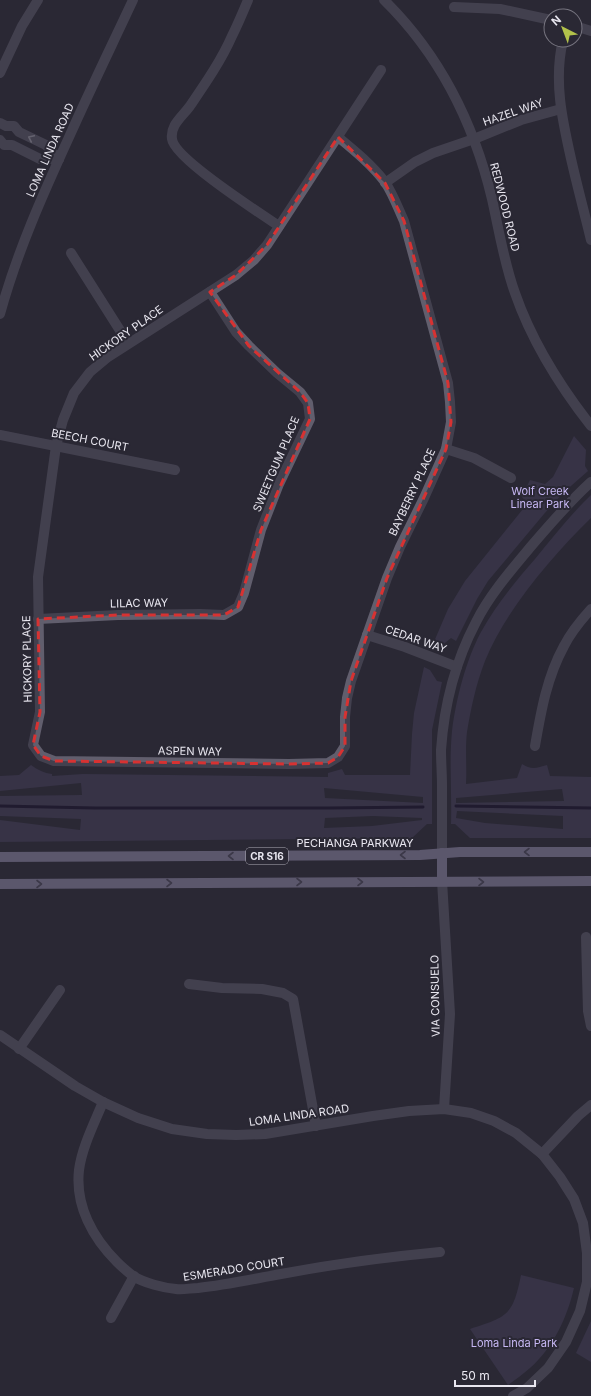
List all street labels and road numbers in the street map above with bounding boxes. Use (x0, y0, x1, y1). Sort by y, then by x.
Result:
street label: HAZEL WAY (481, 95, 546, 129)
street label: LOMA LINDA ROAD (23, 101, 77, 199)
street label: REDWOOD ROAD (487, 161, 523, 253)
street label: HICKORY PLACE (86, 302, 166, 364)
street label: SWEETGUM PLACE (250, 414, 302, 514)
street label: BEECH COURT (50, 426, 130, 454)
street label: BAYBERRY PLACE (386, 446, 438, 538)
street label: LILAC WAY (110, 595, 169, 611)
street label: HICKORY PLACE (19, 615, 35, 703)
street label: CEDAR WAY (383, 622, 449, 656)
street label: ASPEN WAY (158, 743, 223, 759)
street label: PECHANGA PARKWAY (296, 836, 414, 850)
road number: CR S16 (246, 848, 288, 864)
street label: VIA CONSUELO (427, 955, 443, 1037)
street label: LOMA LINDA ROAD (248, 1101, 350, 1129)
street label: ESMERADO COURT (182, 1254, 286, 1284)

